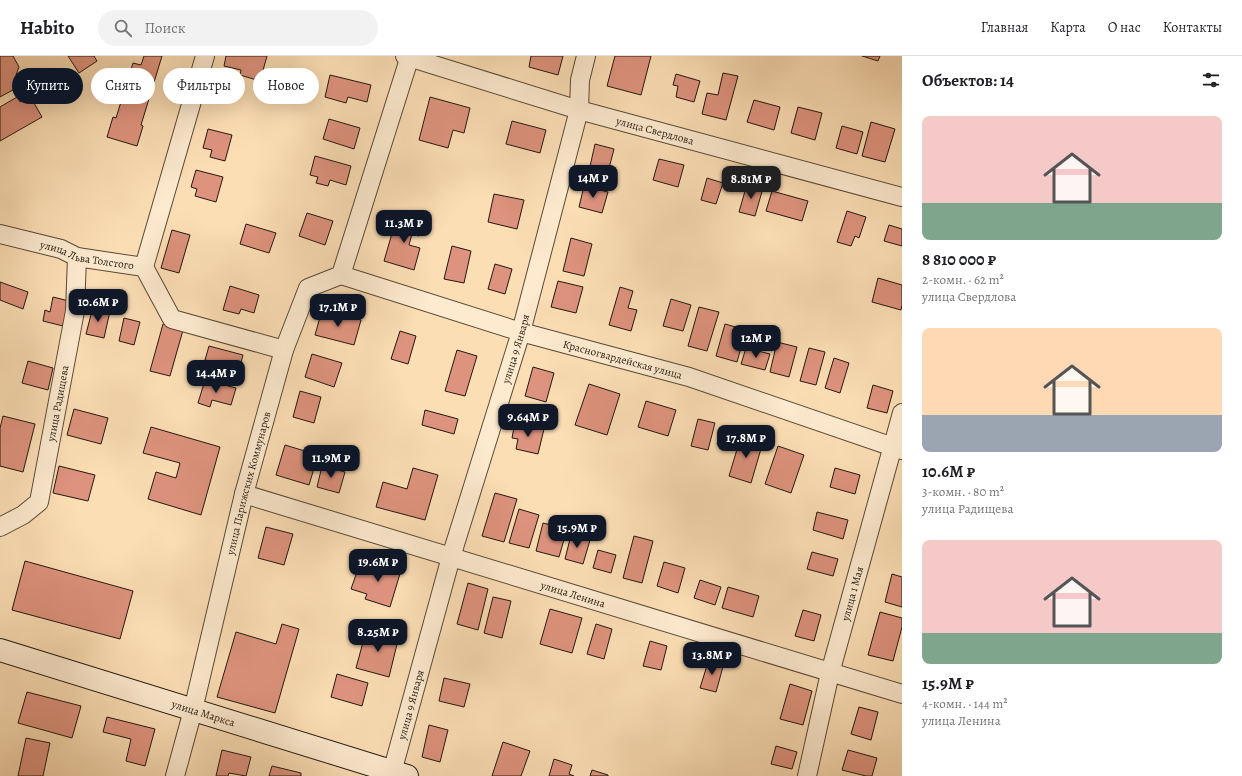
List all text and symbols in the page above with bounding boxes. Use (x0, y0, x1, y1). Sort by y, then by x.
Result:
search box (98, 10, 378, 46)
text: Habito (20, 15, 74, 41)
icon: search (112, 17, 134, 39)
text: Поиск (144, 18, 186, 38)
text: Главная (981, 18, 1028, 37)
text: Карта (1050, 18, 1086, 37)
text: О нас (1108, 18, 1141, 37)
text: Контакты (1163, 18, 1222, 37)
chip: Купить (12, 68, 83, 104)
chip: Снять (91, 68, 155, 104)
chip: Фильтры (163, 68, 245, 104)
chip: Новое (253, 68, 319, 104)
text: Объектов: 14 (922, 69, 1014, 92)
icon: filters (1200, 69, 1222, 91)
street label: улица Свердлова (614, 113, 696, 149)
icon: home (1036, 142, 1108, 214)
pin: 14M ₽ (565, 165, 621, 199)
pin: 8.81M ₽ (714, 166, 788, 200)
text: 14M ₽ (578, 169, 608, 186)
text: 8.81M ₽ (731, 170, 771, 187)
pin: 11.3M ₽ (367, 210, 441, 244)
text: 11.3M ₽ (385, 214, 423, 231)
street label: улица Льва Толстого (38, 237, 135, 273)
text: 8 810 000 ₽ (922, 248, 996, 271)
text: 2-комн. · 62 m² (922, 271, 1004, 288)
text: улица Свердлова (922, 288, 1016, 305)
pin: 10.6M ₽ (61, 289, 135, 323)
text: 10.6M ₽ (78, 293, 118, 310)
pin: 17.1M ₽ (301, 294, 375, 328)
text: 17.1M ₽ (319, 298, 357, 315)
street label: улица 9 Января (498, 313, 533, 387)
pin: 12M ₽ (728, 325, 784, 359)
text: 12M ₽ (741, 329, 771, 346)
street label: Красногвардейская улица (561, 337, 685, 383)
icon: home (1036, 354, 1108, 426)
pin: 14.4M ₽ (179, 360, 253, 394)
street label: улица Радищева (43, 363, 73, 444)
text: 14.4M ₽ (196, 364, 236, 381)
pin: 9.64M ₽ (491, 404, 565, 438)
text: 9.64M ₽ (507, 408, 549, 425)
street label: улица Парижских Коммунаров (223, 410, 275, 557)
pin: 17.8M ₽ (709, 425, 783, 459)
text: 17.8M ₽ (726, 429, 766, 446)
pin: 11.9M ₽ (294, 445, 368, 479)
text: 11.9M ₽ (312, 449, 350, 466)
text: 10.6M ₽ (922, 460, 975, 483)
text: 3-комн. · 80 m² (922, 483, 1004, 500)
text: улица Радищева (922, 500, 1013, 517)
pin: 15.9M ₽ (540, 515, 614, 549)
text: 15.9M ₽ (557, 519, 597, 536)
pin: 19.6M ₽ (341, 549, 415, 583)
text: 19.6M ₽ (358, 553, 398, 570)
street label: улица 1 Мая (838, 565, 867, 624)
icon: home (1036, 566, 1108, 638)
street label: улица Ленина (538, 577, 608, 612)
pin: 8.25M ₽ (341, 619, 415, 653)
text: 8.25M ₽ (357, 623, 399, 640)
pin: 13.8M ₽ (675, 642, 749, 676)
text: 13.8M ₽ (692, 646, 732, 663)
street label: улица 9 Января (394, 668, 428, 742)
text: 15.9M ₽ (922, 672, 974, 695)
text: 4-комн. · 144 m² (922, 695, 1008, 712)
street label: улица Маркса (169, 696, 238, 731)
text: улица Ленина (922, 712, 1001, 729)

